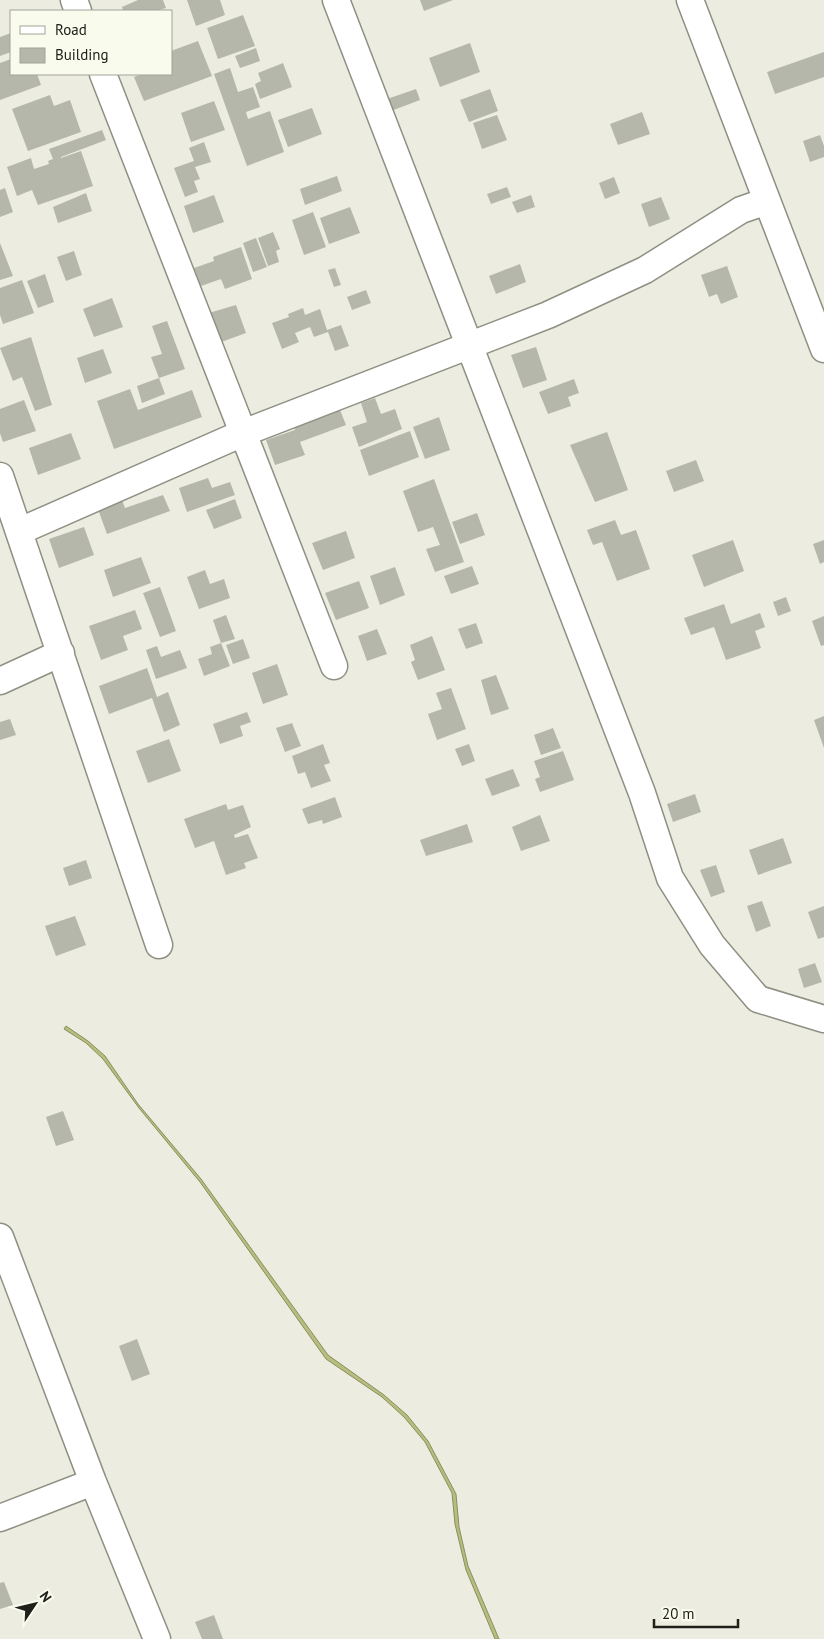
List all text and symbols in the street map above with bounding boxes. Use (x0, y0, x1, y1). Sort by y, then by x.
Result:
legend (10, 10, 172, 75)
text: Road (55, 20, 87, 39)
text: Building (55, 45, 109, 64)
north arrow (10, 1579, 60, 1629)
text: N (36, 1588, 56, 1605)
scale bar (654, 1596, 738, 1628)
text: 20 m (662, 1604, 695, 1623)

